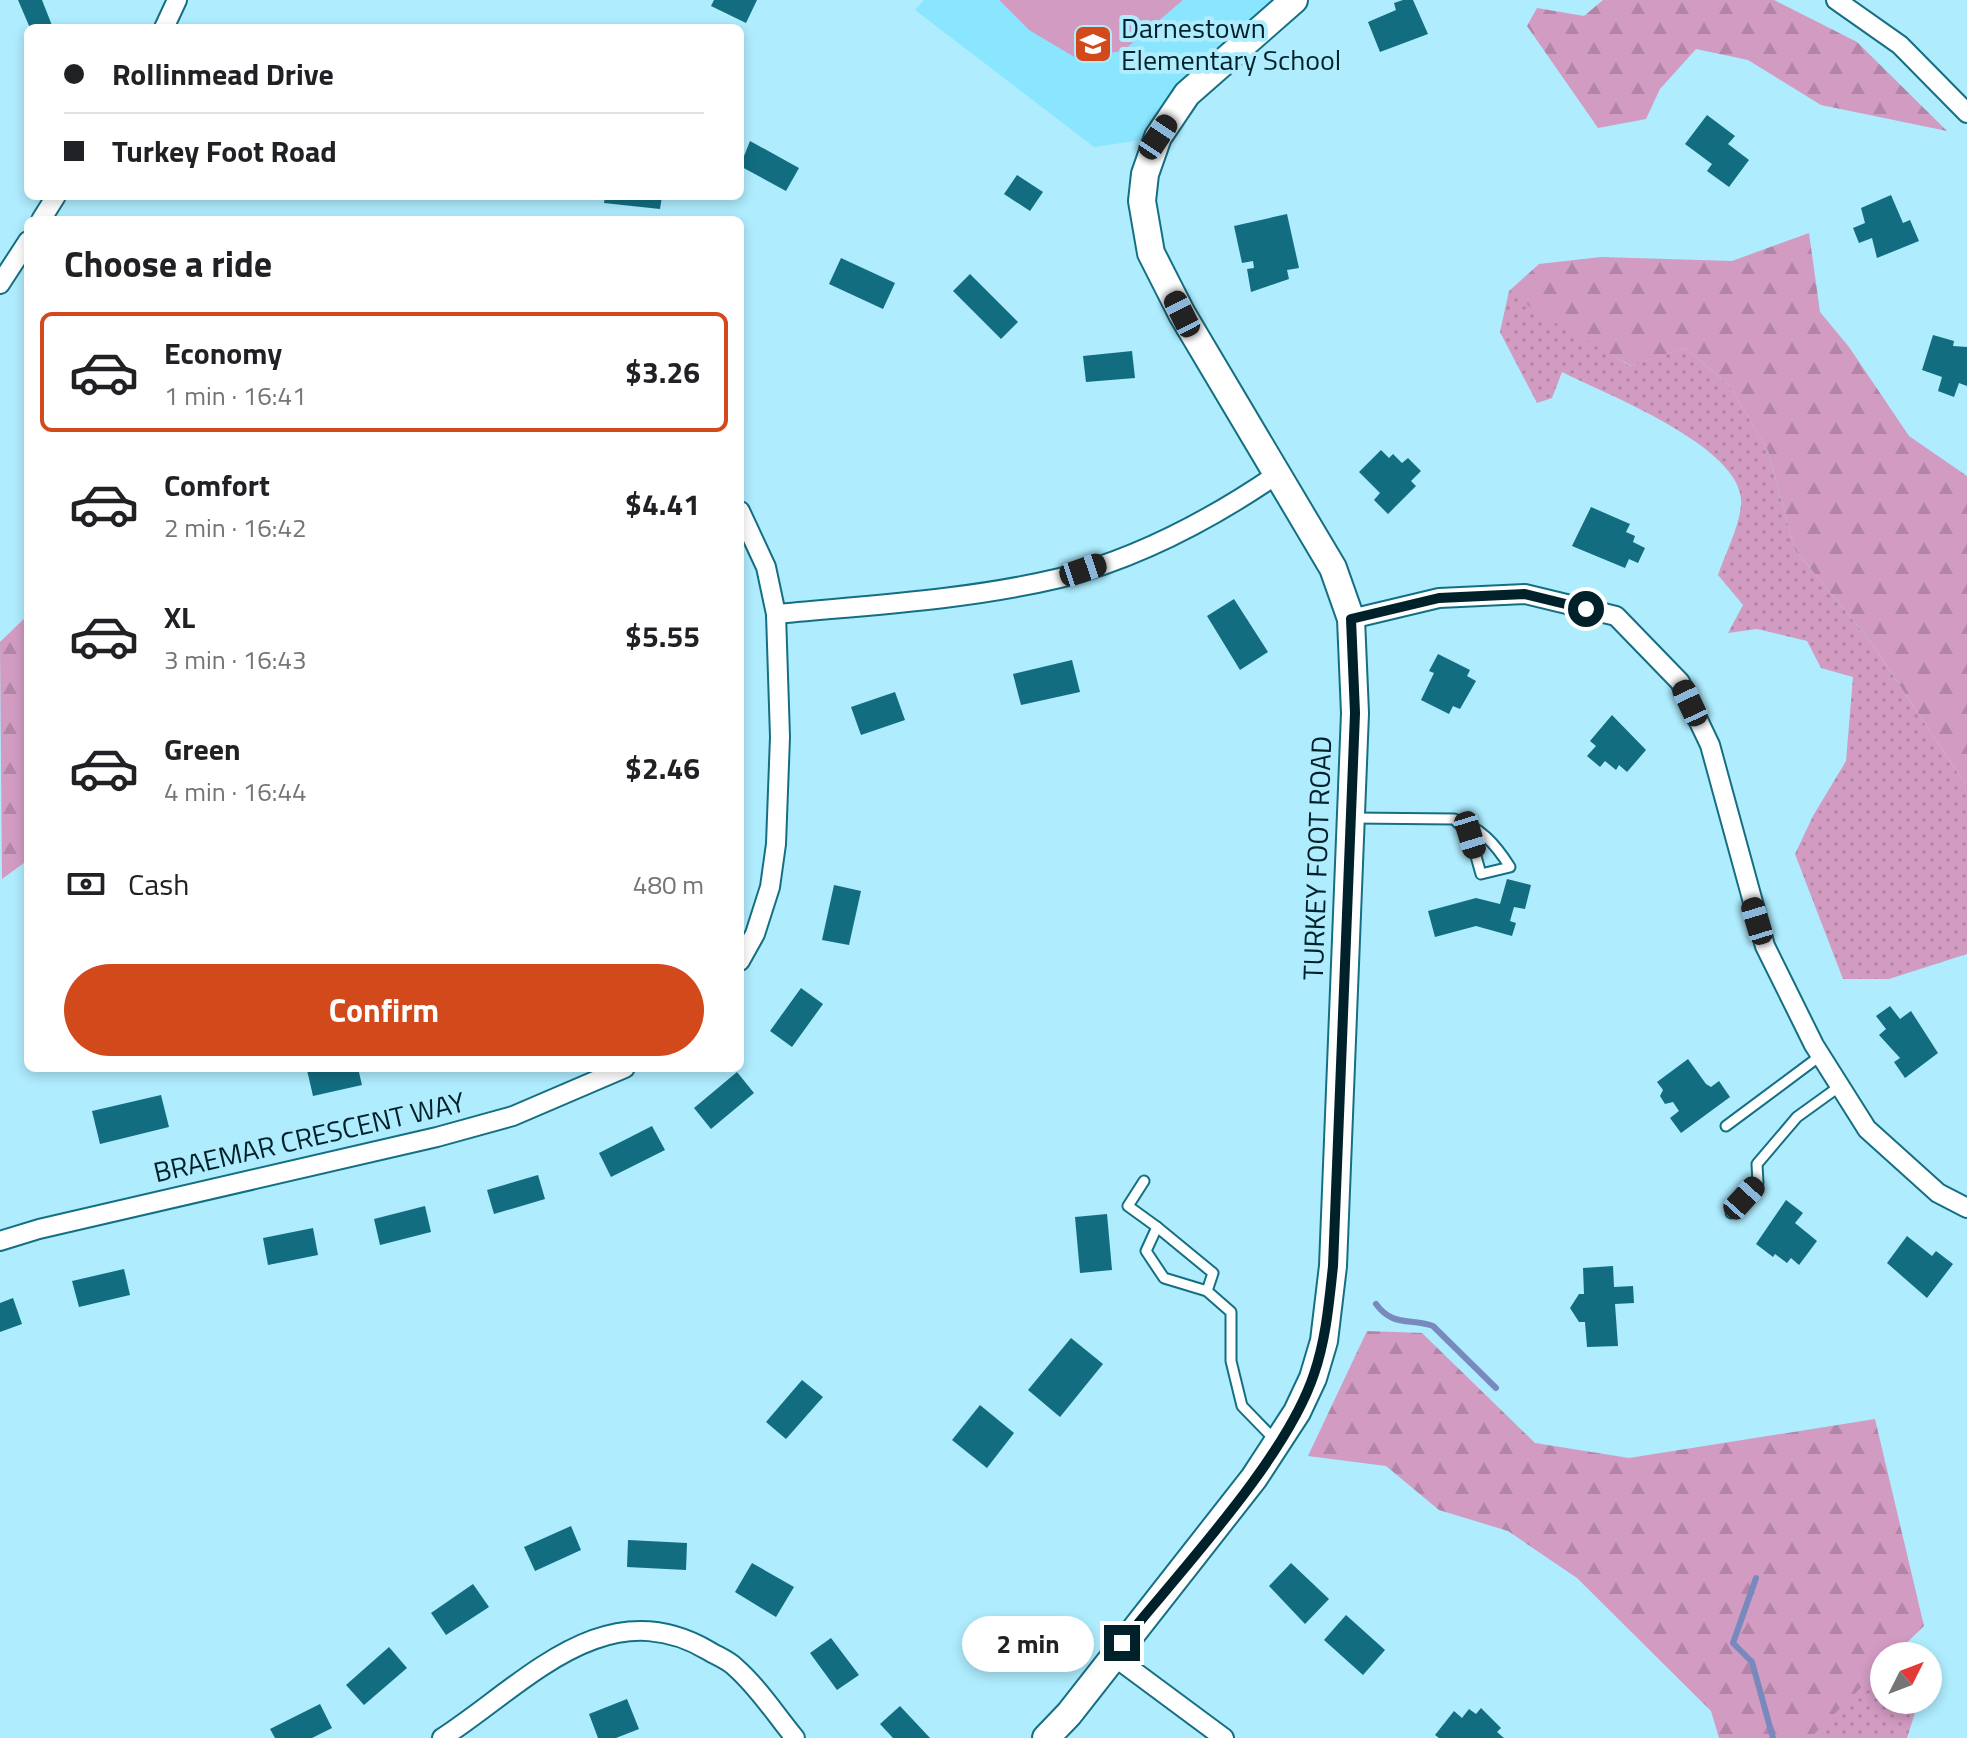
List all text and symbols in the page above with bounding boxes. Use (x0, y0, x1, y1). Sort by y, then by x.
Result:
place label: Darnestown Elementary School (1121, 6, 1341, 81)
school or university icon: Darnestown Elementary School (1072, 23, 1114, 65)
text: Rollinmead Drive (112, 51, 334, 97)
car (1135, 110, 1181, 164)
text: Turkey Foot Road (112, 128, 337, 174)
text: Choose a ride (64, 236, 272, 291)
car (1160, 287, 1204, 341)
text: Economy (164, 330, 282, 376)
icon: car (68, 336, 140, 408)
text: $3.26 (625, 349, 700, 395)
text: 1 min · 16:41 (164, 376, 307, 415)
text: Comfort (164, 462, 270, 508)
icon: car (68, 468, 140, 540)
text: $4.41 (625, 481, 700, 527)
text: 2 min · 16:42 (164, 508, 307, 547)
car (1056, 551, 1110, 589)
route start (1568, 591, 1604, 627)
text: XL (164, 594, 195, 640)
icon: car (68, 600, 140, 672)
text: $5.55 (625, 613, 700, 659)
text: 3 min · 16:43 (164, 640, 307, 679)
car (1669, 676, 1711, 730)
text: Green (164, 726, 241, 772)
icon: car (68, 732, 140, 804)
street label: TURKEY FOOT ROAD (1291, 735, 1342, 981)
text: $2.46 (625, 745, 700, 791)
text: 4 min · 16:44 (164, 772, 307, 811)
car (1452, 809, 1488, 861)
text: Cash (128, 861, 189, 907)
icon: cash (64, 862, 108, 906)
text: 480 m (633, 865, 704, 904)
car (1739, 895, 1775, 947)
button: Confirm (64, 964, 704, 1056)
street label: BRAEMAR CRESCENT WAY (149, 1080, 469, 1193)
car (1719, 1172, 1769, 1224)
callout: 2 min (962, 1615, 1094, 1671)
text: 2 min (996, 1624, 1060, 1663)
route end (1104, 1625, 1140, 1661)
north arrow (1870, 1642, 1942, 1714)
map controls (1870, 1642, 1942, 1714)

